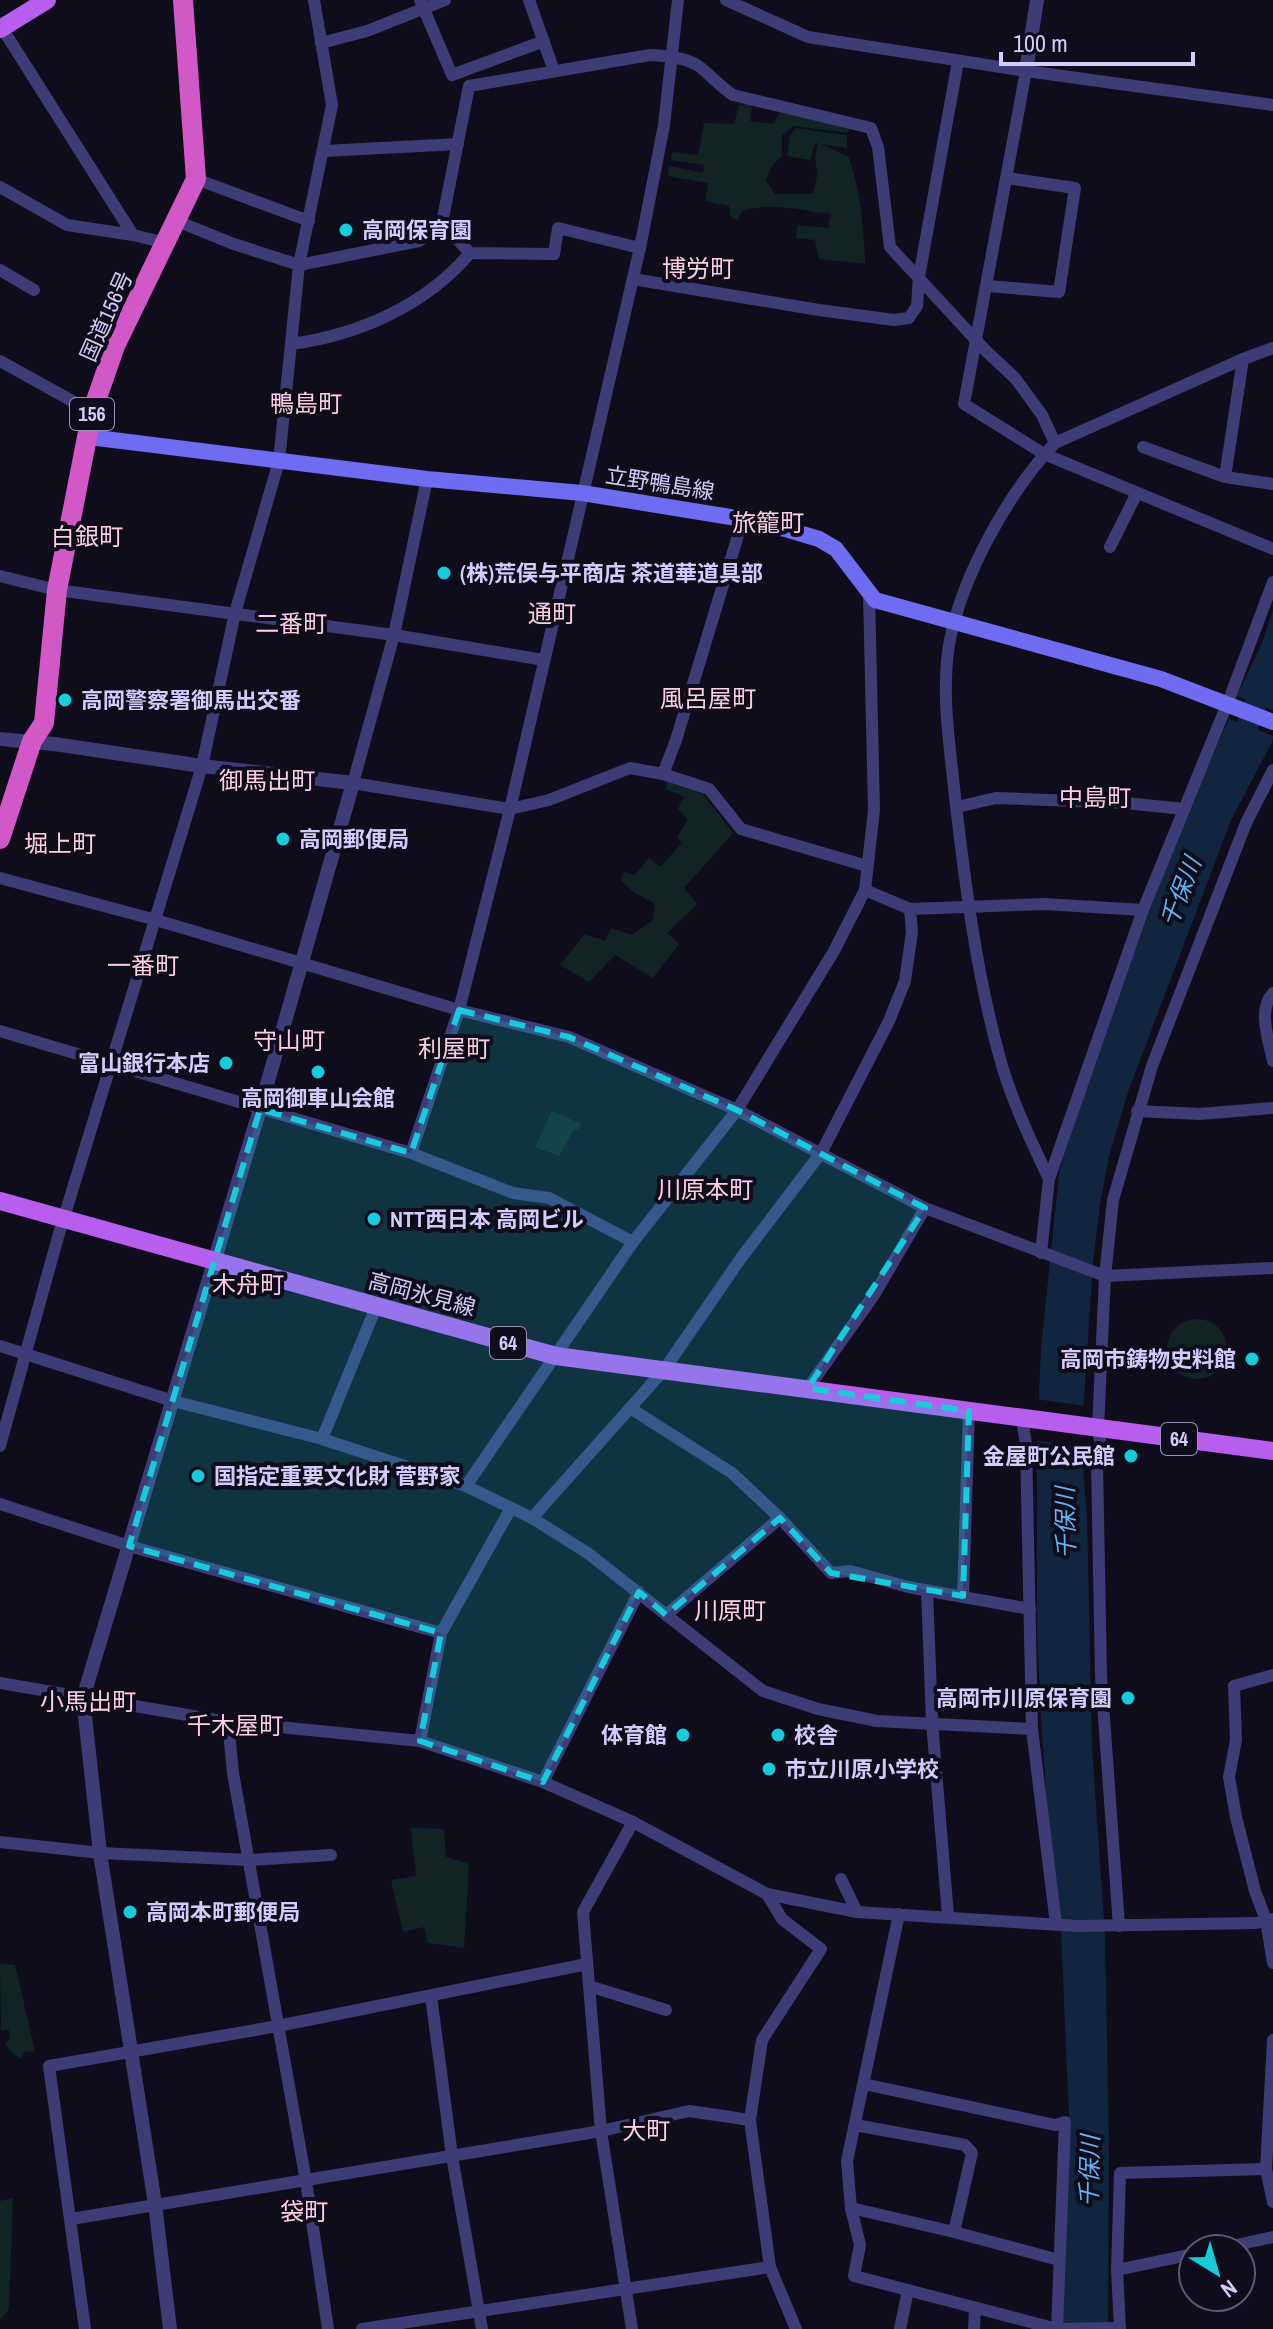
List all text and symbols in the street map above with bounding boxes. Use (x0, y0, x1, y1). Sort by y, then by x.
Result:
scale bar (1001, 16, 1193, 66)
text: 100 m (1013, 27, 1068, 59)
place label: 高岡保育園 (362, 215, 472, 245)
marker: 高岡保育園 (337, 221, 355, 239)
district label: 博労町 (662, 252, 734, 284)
street label: 国道156号 (73, 266, 139, 366)
district label: 鴨島町 (270, 387, 342, 419)
road number: 156 (70, 398, 114, 430)
street label: 立野鴨島線 (603, 460, 717, 506)
district label: 旅籠町 (732, 506, 804, 538)
district label: 白銀町 (51, 520, 123, 552)
place label: (株)荒俣与平商店 茶道華道具部 (460, 558, 763, 588)
marker: (株)荒俣与平商店 茶道華道具部 (435, 564, 453, 582)
district label: 通町 (528, 597, 576, 629)
district label: 二番町 (255, 607, 327, 639)
district label: 風呂屋町 (660, 682, 756, 714)
place label: 高岡警察署御馬出交番 (81, 685, 301, 715)
marker: 高岡警察署御馬出交番 (56, 691, 74, 709)
district label: 御馬出町 (219, 764, 315, 796)
district label: 中島町 (1059, 781, 1131, 813)
place label: 高岡郵便局 (299, 824, 409, 854)
district label: 堀上町 (24, 827, 96, 859)
marker: 高岡郵便局 (274, 830, 292, 848)
water label: 千保川 (1152, 849, 1209, 931)
district label: 一番町 (107, 949, 179, 981)
district label: 守山町 (253, 1024, 325, 1056)
district label: 利屋町 (418, 1032, 490, 1064)
place label: 富山銀行本店 (78, 1048, 210, 1078)
marker: 富山銀行本店 (217, 1054, 235, 1072)
marker: 高岡御車山会館 (309, 1063, 327, 1081)
place label: 高岡御車山会館 (241, 1083, 395, 1113)
district label: 川原本町 (657, 1173, 753, 1205)
place label: NTT西日本 高岡ビル (390, 1204, 584, 1234)
marker: NTT西日本 高岡ビル (365, 1210, 383, 1228)
street label: 高岡氷見線 (365, 1265, 479, 1323)
district label: 木舟町 (212, 1268, 284, 1300)
road number: 64 (490, 1327, 526, 1359)
place label: 高岡市鋳物史料館 (1060, 1344, 1236, 1374)
marker: 高岡市鋳物史料館 (1243, 1350, 1261, 1368)
road number: 64 (1161, 1423, 1197, 1455)
place label: 金屋町公民館 (983, 1441, 1115, 1471)
marker: 金屋町公民館 (1122, 1447, 1140, 1465)
place label: 国指定重要文化財 菅野家 (214, 1461, 461, 1491)
marker: 国指定重要文化財 菅野家 (189, 1467, 207, 1485)
water label: 千保川 (1048, 1484, 1082, 1559)
district label: 川原町 (694, 1594, 766, 1626)
place label: 高岡市川原保育園 (936, 1683, 1112, 1713)
district label: 小馬出町 (40, 1685, 136, 1717)
marker: 高岡市川原保育園 (1119, 1689, 1137, 1707)
district label: 千木屋町 (187, 1709, 283, 1741)
place label: 体育館 (601, 1720, 667, 1750)
place label: 校舎 (794, 1720, 838, 1750)
marker: 体育館 (674, 1726, 692, 1744)
marker: 校舎 (769, 1726, 787, 1744)
place label: 市立川原小学校 (785, 1754, 939, 1784)
marker: 市立川原小学校 (760, 1760, 778, 1778)
place label: 高岡本町郵便局 (146, 1897, 300, 1927)
marker: 高岡本町郵便局 (121, 1903, 139, 1921)
district label: 大町 (622, 2114, 670, 2146)
water label: 千保川 (1072, 2132, 1106, 2207)
district label: 袋町 (280, 2195, 328, 2227)
north arrow (1177, 2233, 1257, 2313)
text: N (1215, 2273, 1243, 2305)

